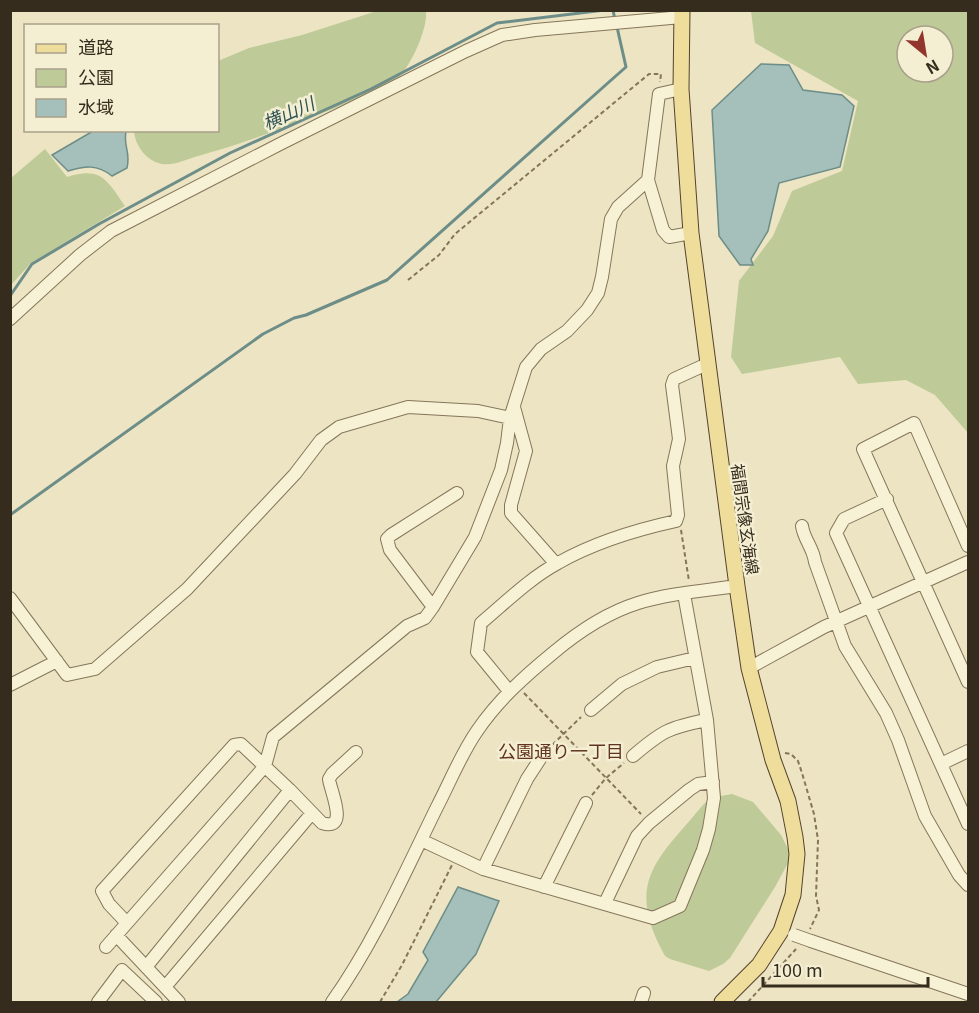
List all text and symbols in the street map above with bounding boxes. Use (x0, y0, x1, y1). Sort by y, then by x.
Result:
legend (24, 24, 219, 132)
north arrow (895, 24, 955, 84)
text: 道路 (78, 33, 114, 59)
text: N (922, 54, 944, 81)
text: 公園 (78, 63, 114, 89)
water label: 横山川 (258, 88, 320, 135)
text: 水域 (78, 93, 114, 119)
street label: 福間宗像玄海線 (726, 462, 766, 576)
district label: 公園通り一丁目 (498, 737, 624, 763)
scale bar (763, 950, 928, 988)
text: 100 m (772, 956, 823, 982)

